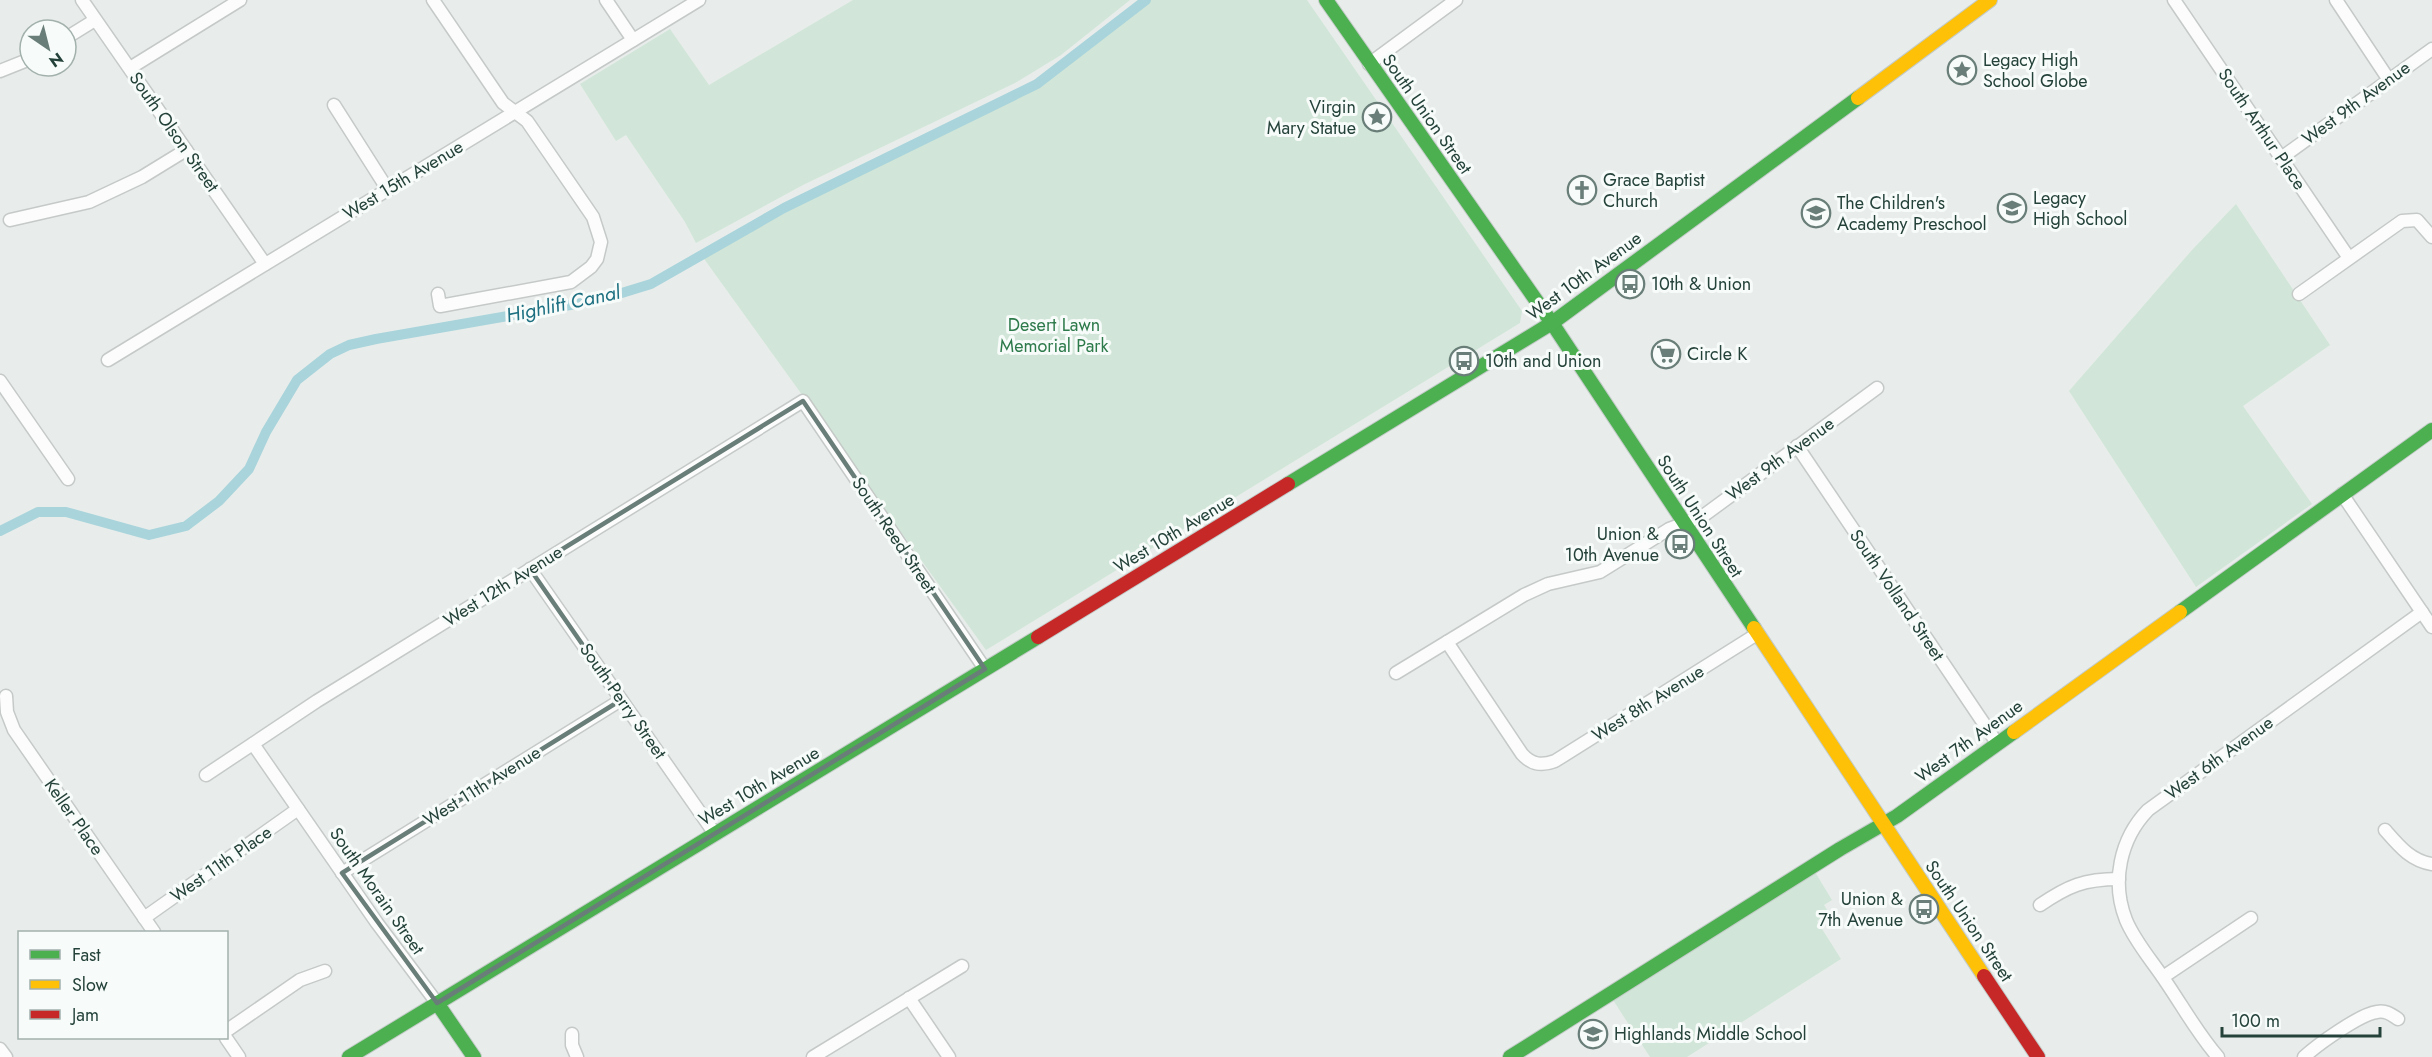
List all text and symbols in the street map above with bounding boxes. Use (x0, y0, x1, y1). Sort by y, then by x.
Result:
north arrow (18, 18, 78, 78)
text: N (45, 47, 68, 73)
place label: Legacy High School Globe (1983, 47, 2088, 94)
street label: South Union Street (1376, 49, 1479, 180)
place icon: Legacy High School Globe (1946, 54, 1978, 86)
street label: West 9th Avenue (2296, 55, 2416, 151)
street label: South Arthur Place (2212, 63, 2312, 195)
street label: South Olson Street (123, 67, 226, 198)
place label: Virgin Mary Statue (1267, 94, 1356, 141)
place icon: Virgin Mary Statue (1361, 101, 1393, 133)
street label: West 15th Avenue (338, 134, 468, 226)
place label: Grace Baptist Church (1603, 167, 1705, 214)
church icon: Grace Baptist Church (1566, 174, 1598, 206)
place label: Legacy High School (2033, 185, 2127, 232)
place label: The Children's Academy Preschool (1837, 190, 1987, 237)
school or university icon: Legacy High School (1996, 192, 2028, 224)
school or university icon: The Children's Academy Preschool (1800, 197, 1832, 229)
street label: West 10th Avenue (1521, 225, 1647, 327)
bus stop icon: 10th & Union (1614, 268, 1646, 300)
place label: 10th & Union (1651, 271, 1751, 297)
water label: Highlift Canal (503, 277, 624, 330)
park label: Desert Lawn Memorial Park (1000, 312, 1108, 359)
supermarket icon: Circle K (1650, 338, 1682, 370)
place label: Circle K (1687, 341, 1748, 367)
bus stop icon: 10th and Union (1448, 345, 1480, 377)
place label: 10th and Union (1485, 348, 1602, 374)
street label: West 9th Avenue (1720, 411, 1840, 507)
street label: South Union Street (1651, 450, 1750, 583)
street label: South Reed Street (845, 472, 943, 599)
street label: West 10th Avenue (1109, 487, 1239, 579)
place label: Union & 10th Avenue (1565, 521, 1659, 568)
street label: South Volland Street (1843, 524, 1951, 666)
bus stop icon: Union & 10th Avenue (1664, 528, 1696, 560)
street label: West 12th Avenue (438, 539, 568, 633)
street label: South Perry Street (573, 638, 673, 765)
street label: West 8th Avenue (1587, 658, 1709, 748)
street label: West 7th Avenue (1910, 693, 2028, 789)
street label: West 6th Avenue (2159, 710, 2279, 806)
street label: West 11th Avenue (418, 739, 546, 833)
street label: West 10th Avenue (694, 740, 824, 832)
street label: Keller Place (38, 773, 110, 861)
street label: West 11th Place (165, 819, 277, 909)
street label: South Morain Street (323, 822, 431, 960)
street label: South Union Street (1919, 855, 2020, 987)
place label: Union & 7th Avenue (1818, 886, 1903, 933)
bus stop icon: Union & 7th Avenue (1908, 893, 1940, 925)
legend (18, 931, 228, 1039)
text: Fast (72, 942, 101, 968)
text: Slow (72, 972, 109, 998)
scale bar (2222, 1000, 2380, 1038)
text: Jam (70, 1002, 99, 1028)
text: 100 m (2231, 1008, 2280, 1034)
school or university icon: Highlands Middle School (1577, 1018, 1609, 1050)
place label: Highlands Middle School (1614, 1021, 1807, 1047)

